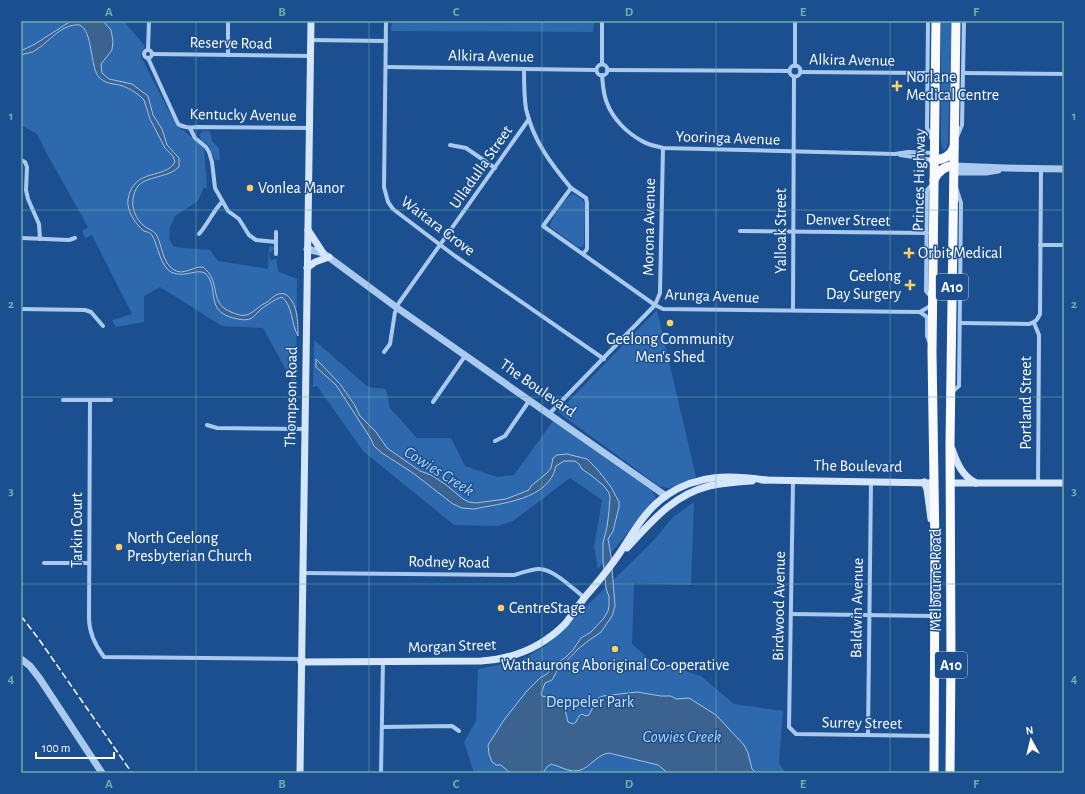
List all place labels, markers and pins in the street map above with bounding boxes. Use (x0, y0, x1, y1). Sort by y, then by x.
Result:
place label: Norlane Medical Centre (906, 69, 999, 103)
marker: Norlane Medical Centre (891, 80, 903, 92)
place label: Vonlea Manor (258, 180, 345, 196)
marker: Vonlea Manor (245, 183, 255, 193)
place label: Orbit Medical (918, 245, 1002, 261)
marker: Orbit Medical (903, 247, 915, 259)
place label: Geelong Day Surgery (826, 268, 901, 303)
marker: Geelong Day Surgery (904, 279, 916, 291)
marker: Geelong Community Men's Shed (665, 318, 675, 328)
place label: Geelong Community Men's Shed (606, 331, 734, 365)
place label: North Geelong Presbyterian Church (127, 530, 252, 565)
marker: North Geelong Presbyterian Church (114, 542, 124, 552)
place label: CentreStage (509, 600, 585, 616)
marker: CentreStage (496, 603, 506, 613)
marker: Wathaurong Aboriginal Co-operative (610, 644, 620, 654)
place label: Wathaurong Aboriginal Co-operative (501, 657, 729, 673)

